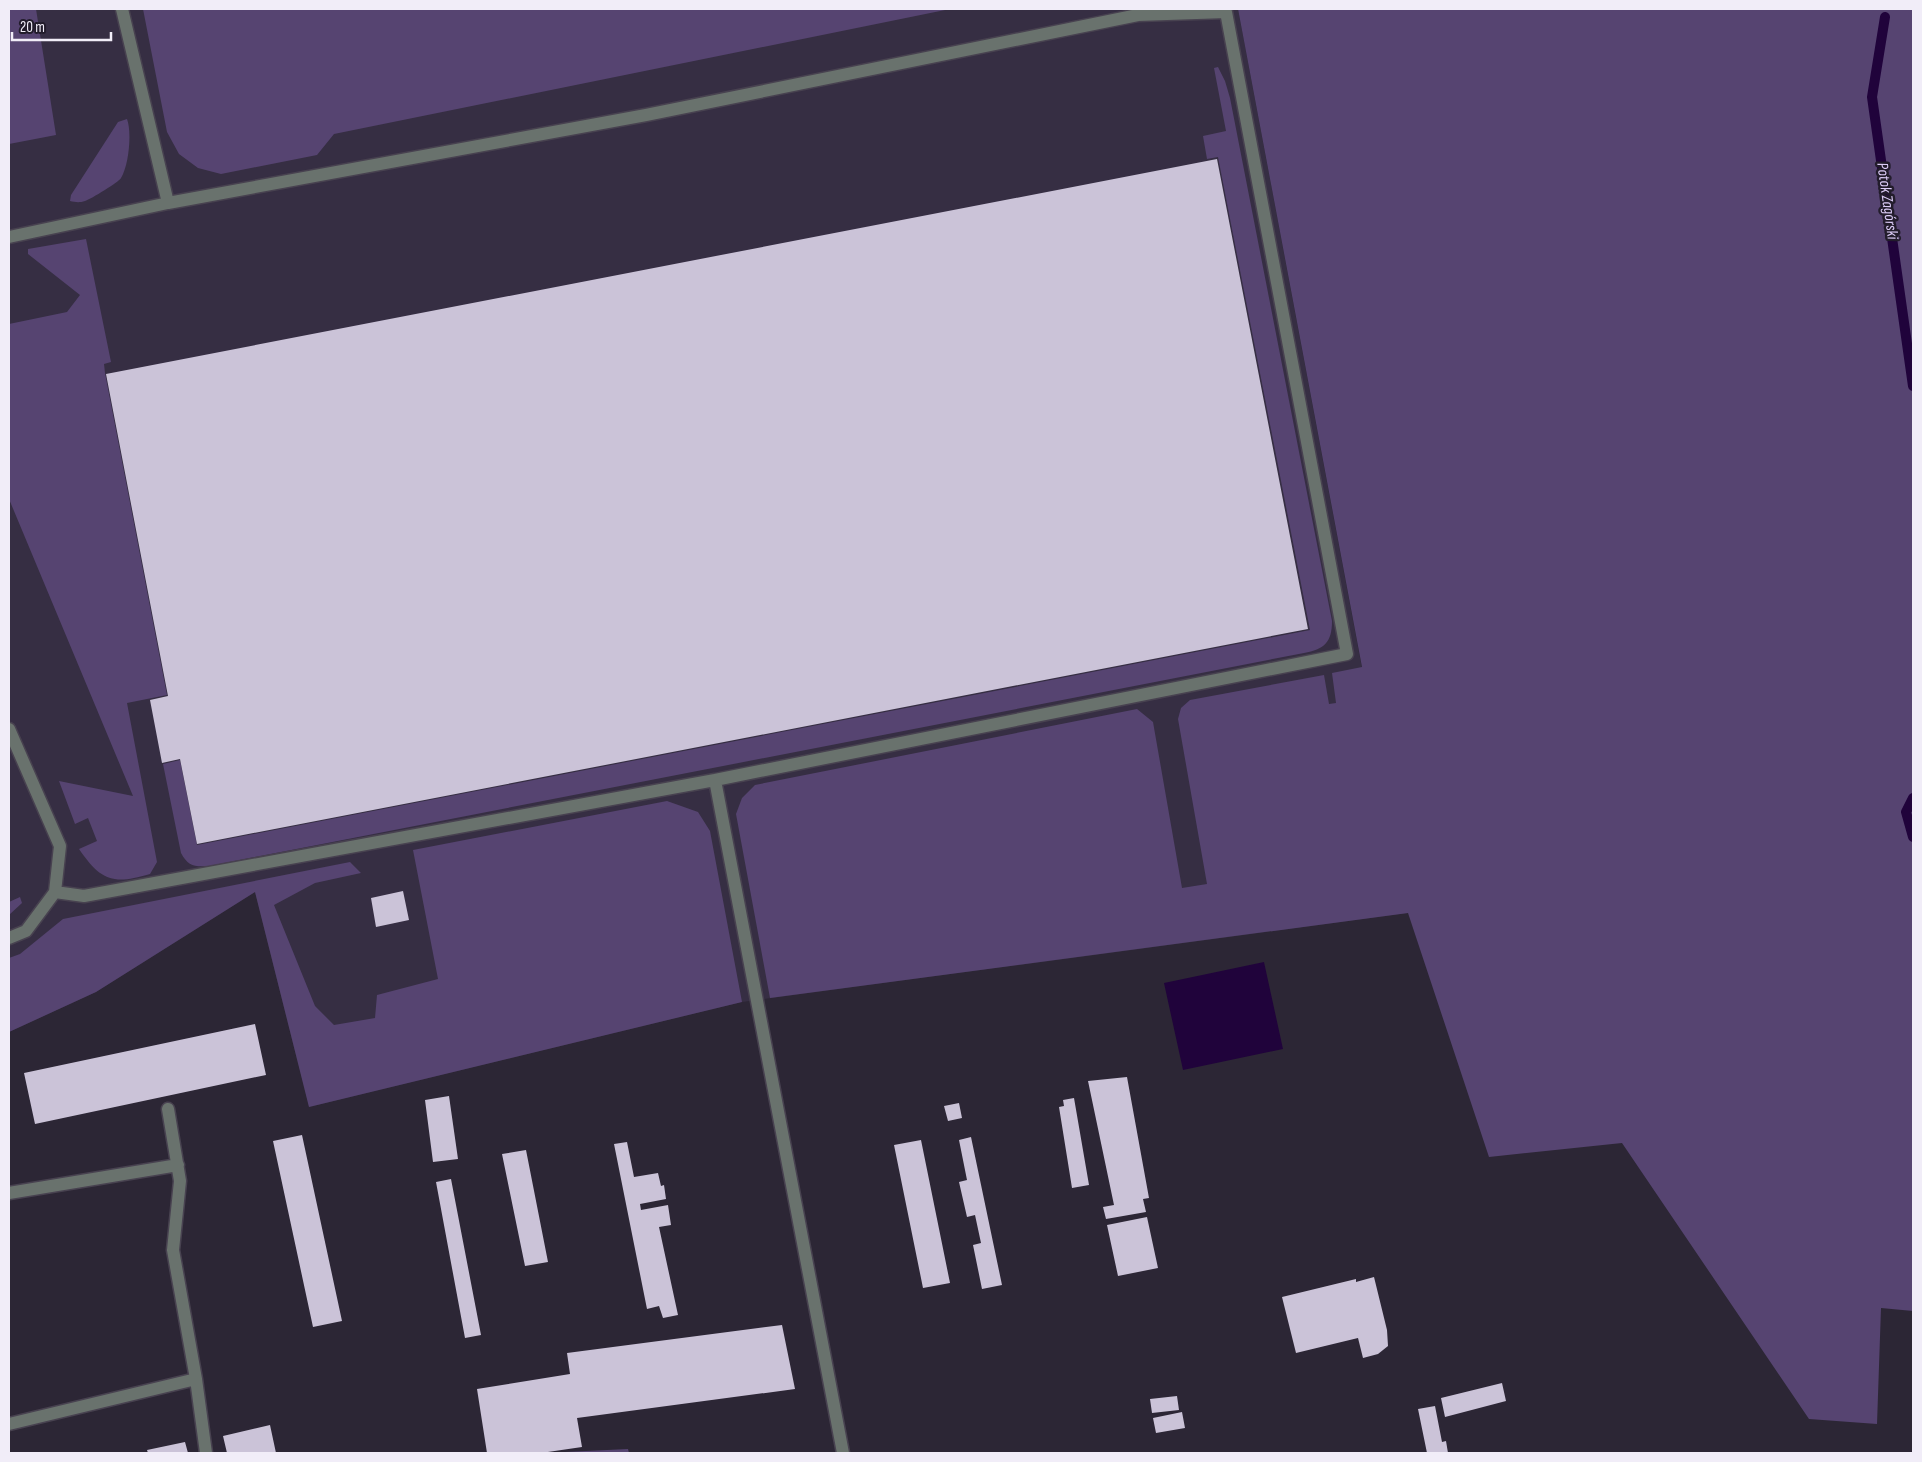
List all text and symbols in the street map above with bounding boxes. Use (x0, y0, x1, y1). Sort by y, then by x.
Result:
scale bar (12, 10, 111, 42)
text: 20 m (20, 18, 45, 37)
water label: Potok Zagórski (1872, 161, 1902, 242)

